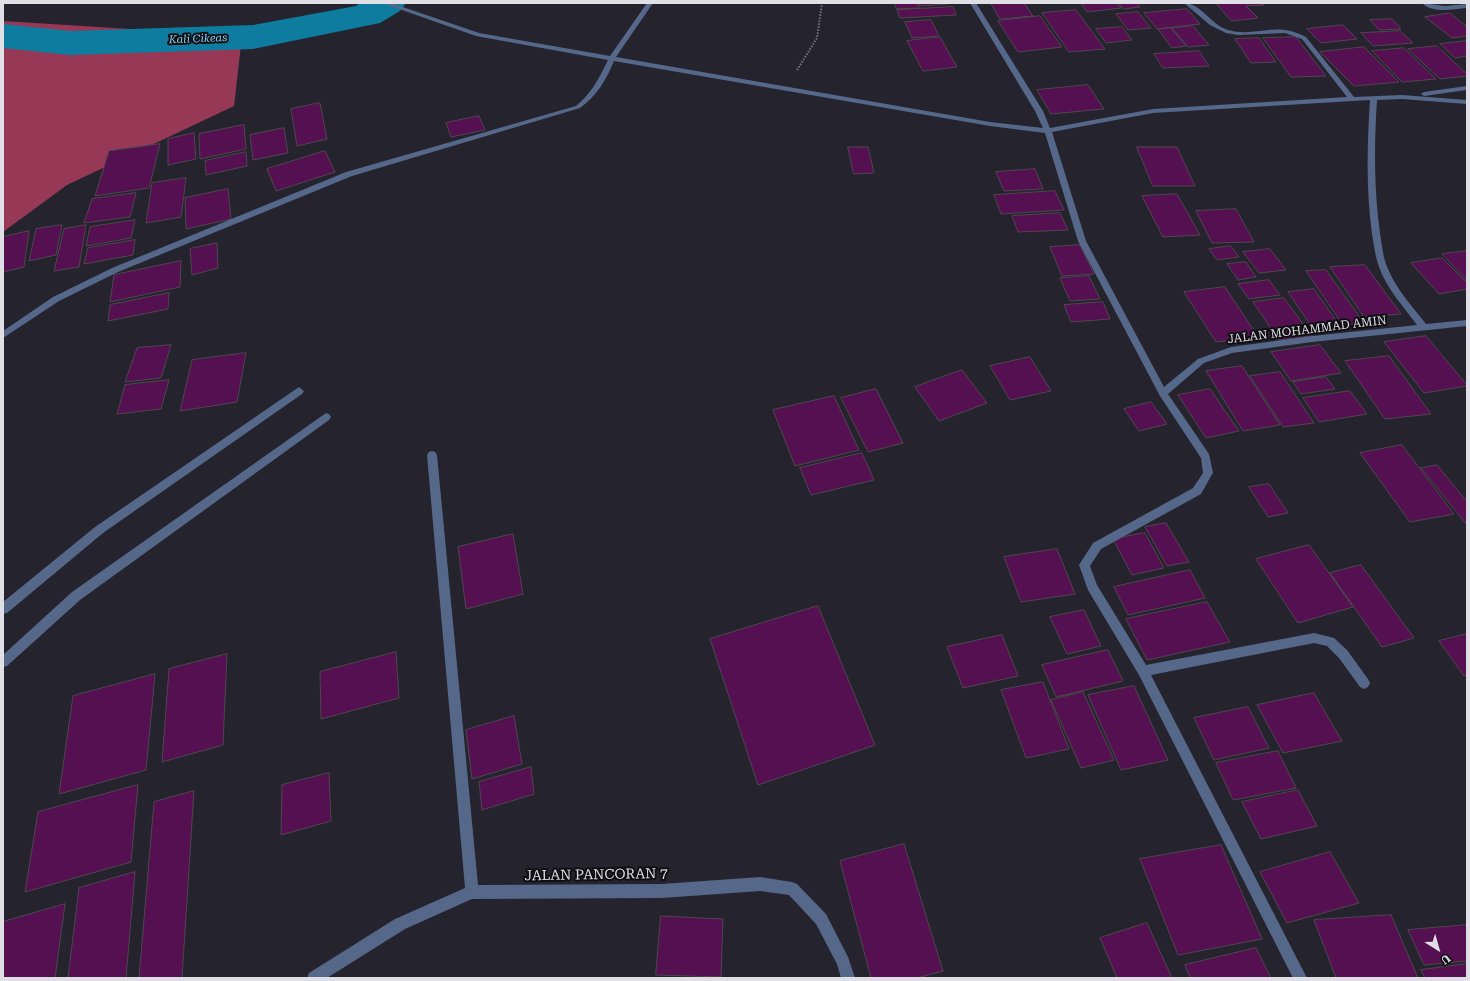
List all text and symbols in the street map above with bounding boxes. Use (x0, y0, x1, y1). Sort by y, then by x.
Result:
water label: Kali Cikeas (169, 31, 227, 47)
street label: JALAN MOHAMMAD AMIN (1227, 313, 1387, 347)
street label: JALAN PANCORAN 7 (524, 865, 668, 885)
north arrow (1418, 929, 1458, 969)
text: U (1438, 951, 1453, 967)

